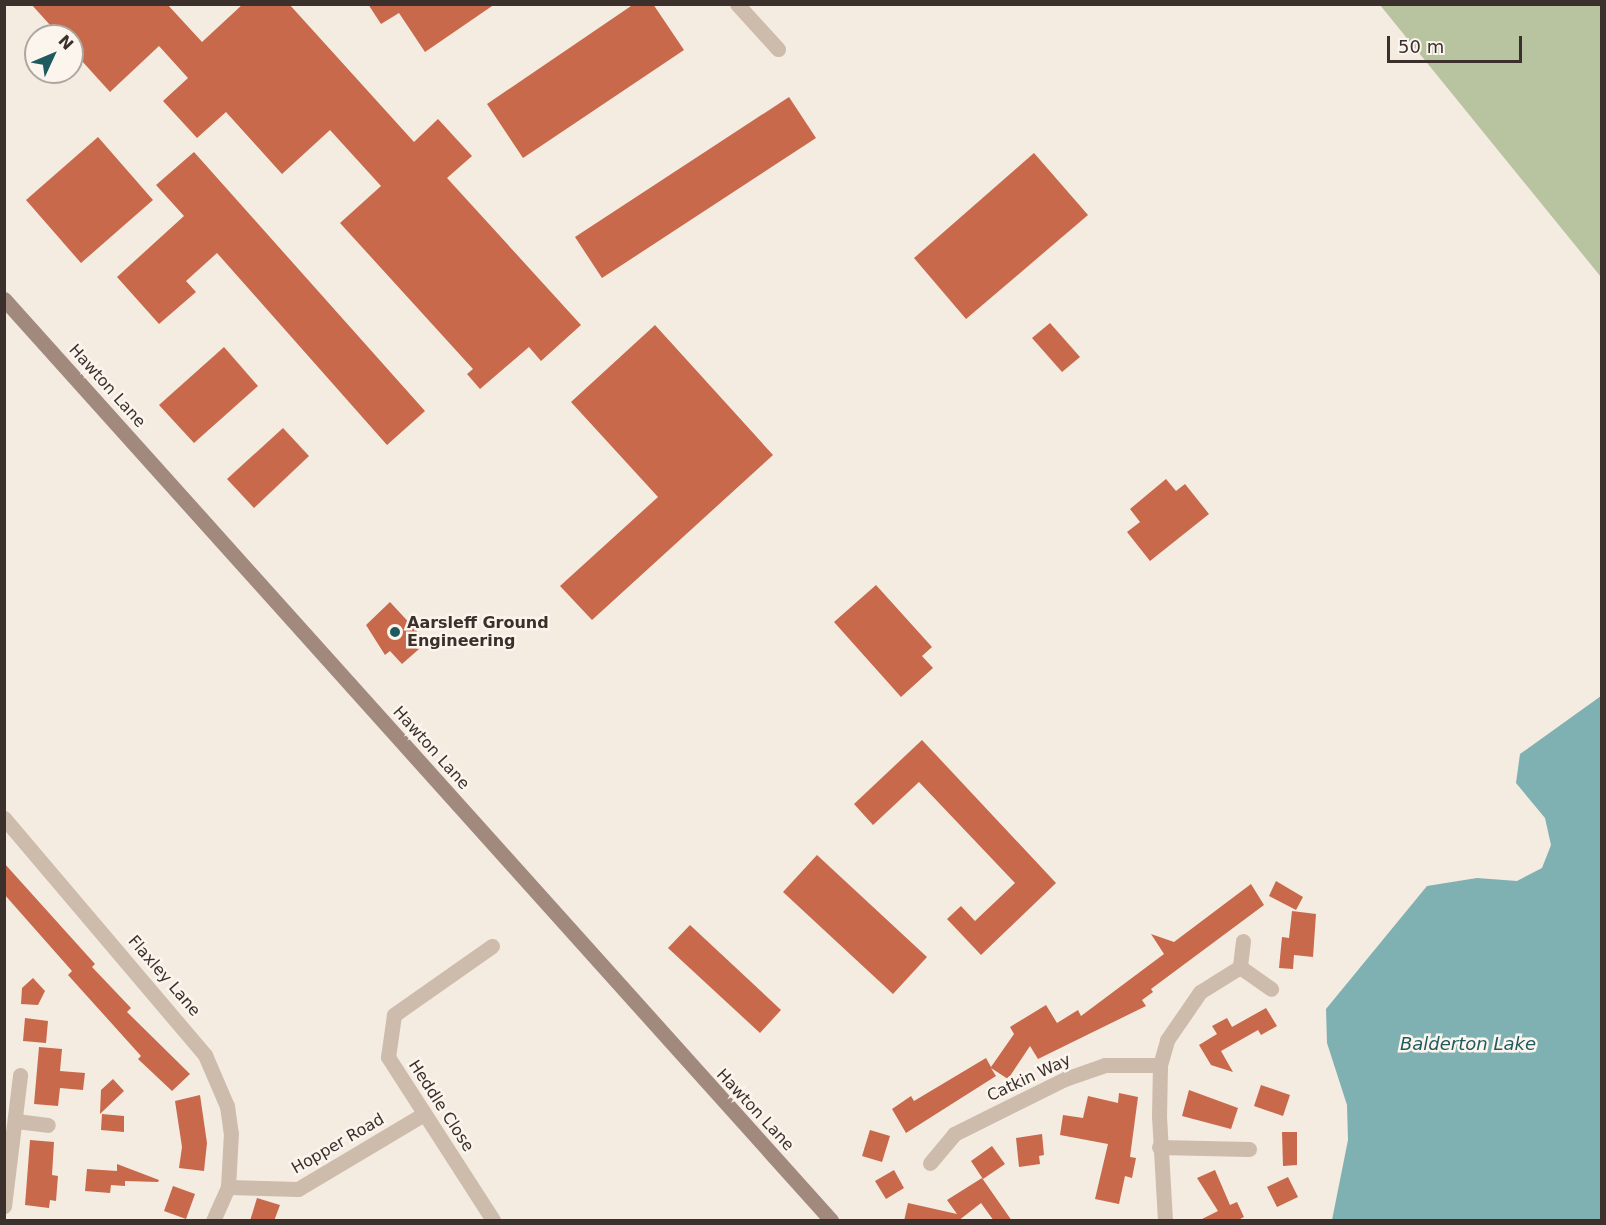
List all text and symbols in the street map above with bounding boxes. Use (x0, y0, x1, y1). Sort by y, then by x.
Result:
north arrow (24, 24, 84, 84)
scale bar (1390, 24, 1525, 62)
text: N (54, 31, 77, 54)
text: 50 m (1398, 36, 1444, 57)
street label: Hawton Lane (65, 341, 149, 431)
place label: Aarsleff Ground Engineering (407, 613, 549, 651)
marker: Aarsleff Ground Engineering (388, 625, 402, 639)
street label: Hawton Lane (389, 703, 473, 793)
street label: Flaxley Lane (124, 932, 204, 1020)
water label: Balderton Lake (1400, 1033, 1536, 1055)
street label: Catkin Way (984, 1050, 1074, 1106)
street label: Heddle Close (404, 1057, 478, 1155)
street label: Hawton Lane (712, 1065, 798, 1155)
street label: Hopper Road (288, 1110, 388, 1178)

